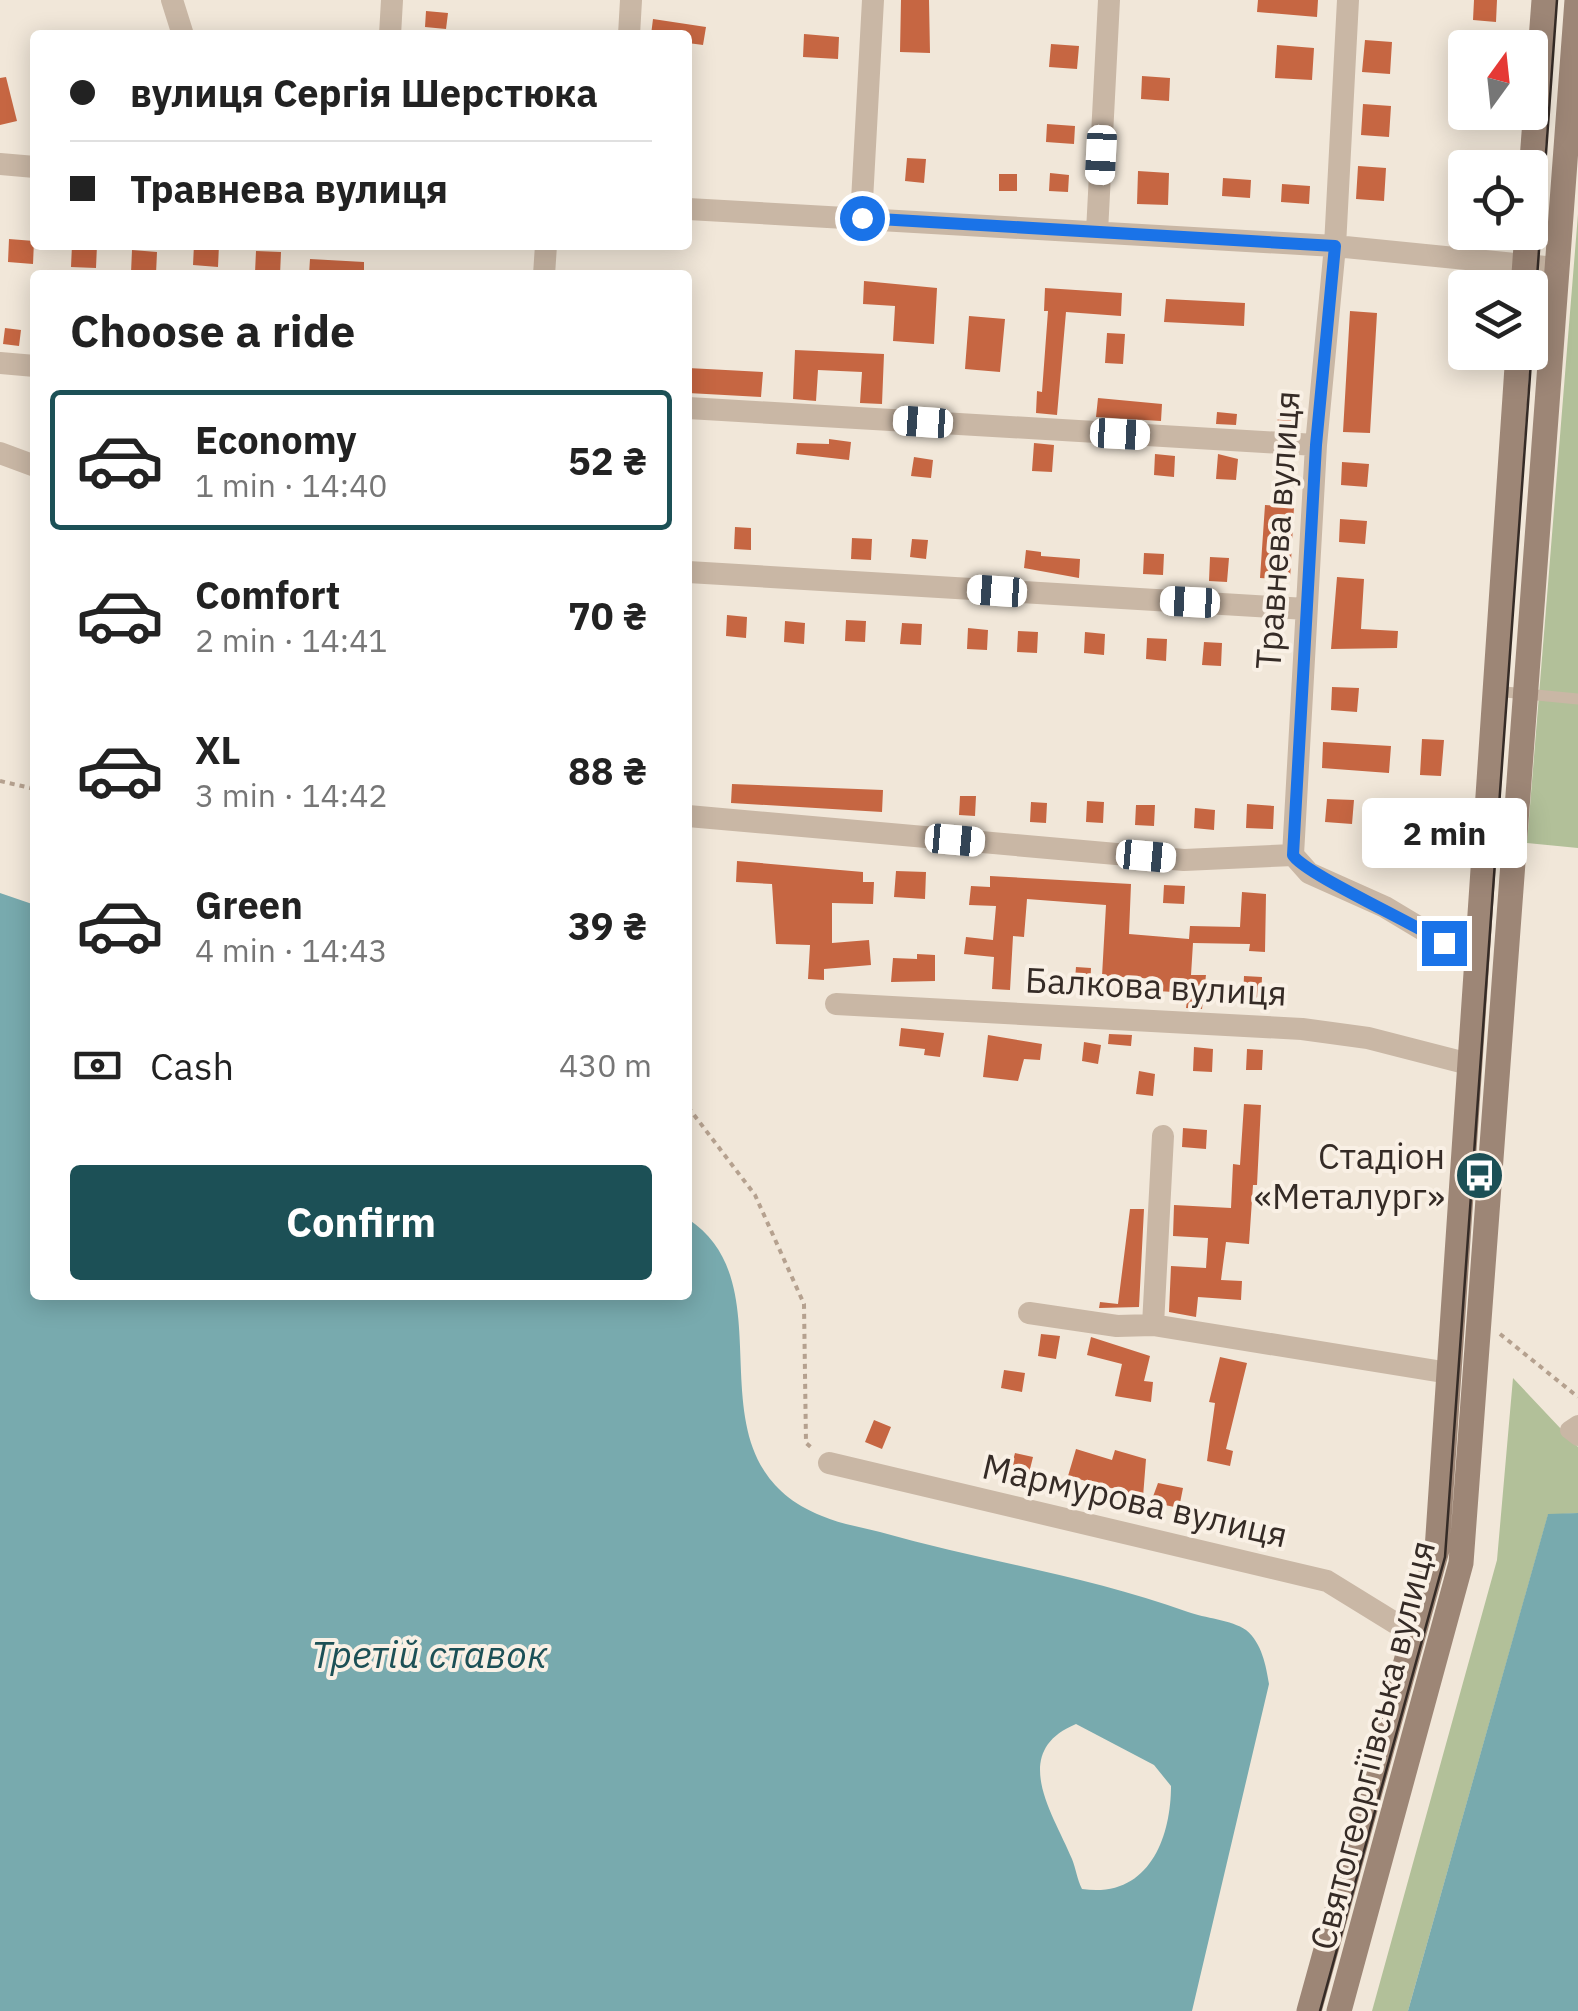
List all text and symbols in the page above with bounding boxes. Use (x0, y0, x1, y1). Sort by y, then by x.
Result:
north arrow (1448, 30, 1548, 130)
map controls (1448, 30, 1548, 370)
text: вулиця Сергія Шерстюка (130, 68, 598, 117)
car (1084, 124, 1118, 186)
button: locate (1448, 150, 1548, 250)
text: Травнева вулиця (130, 164, 448, 213)
route start (840, 196, 885, 241)
button: layers (1448, 270, 1548, 370)
text: Choose a ride (70, 301, 355, 359)
street label: Травнева вулиця (1244, 389, 1310, 671)
car (892, 405, 954, 439)
icon: car (75, 415, 165, 505)
text: Economy (195, 415, 357, 464)
car (1089, 417, 1151, 451)
text: 52 ₴ (568, 436, 647, 485)
text: 1 min · 14:40 (195, 464, 388, 506)
icon: car (75, 570, 165, 660)
text: Comfort (195, 570, 340, 619)
car (966, 574, 1028, 608)
car (1159, 585, 1221, 619)
text: 70 ₴ (568, 591, 647, 640)
text: 2 min · 14:41 (195, 619, 388, 661)
icon: car (75, 725, 165, 815)
text: XL (195, 725, 241, 774)
text: 88 ₴ (568, 746, 647, 795)
text: 3 min · 14:42 (195, 774, 388, 816)
callout: 2 min (1362, 798, 1526, 868)
text: 2 min (1403, 812, 1486, 854)
car (924, 822, 986, 858)
car (1115, 838, 1177, 874)
icon: car (75, 880, 165, 970)
text: Green (195, 880, 303, 929)
text: 39 ₴ (568, 901, 647, 950)
route end (1422, 921, 1467, 966)
text: 4 min · 14:43 (195, 929, 388, 971)
street label: Балкова вулиця (1024, 956, 1288, 1016)
icon: cash (70, 1038, 125, 1093)
text: Cash (150, 1041, 234, 1090)
text: 430 m (559, 1044, 652, 1086)
place label: Стадіон «Металург» (1254, 1133, 1445, 1219)
bus stop icon: Стадіон «Металург» (1454, 1150, 1506, 1202)
button: Confirm (70, 1165, 652, 1280)
street label: Мармурова вулиця (978, 1443, 1292, 1557)
street label: Святогеоргіївська вулиця (1299, 1536, 1445, 1954)
water label: Третій ставок (311, 1629, 548, 1678)

